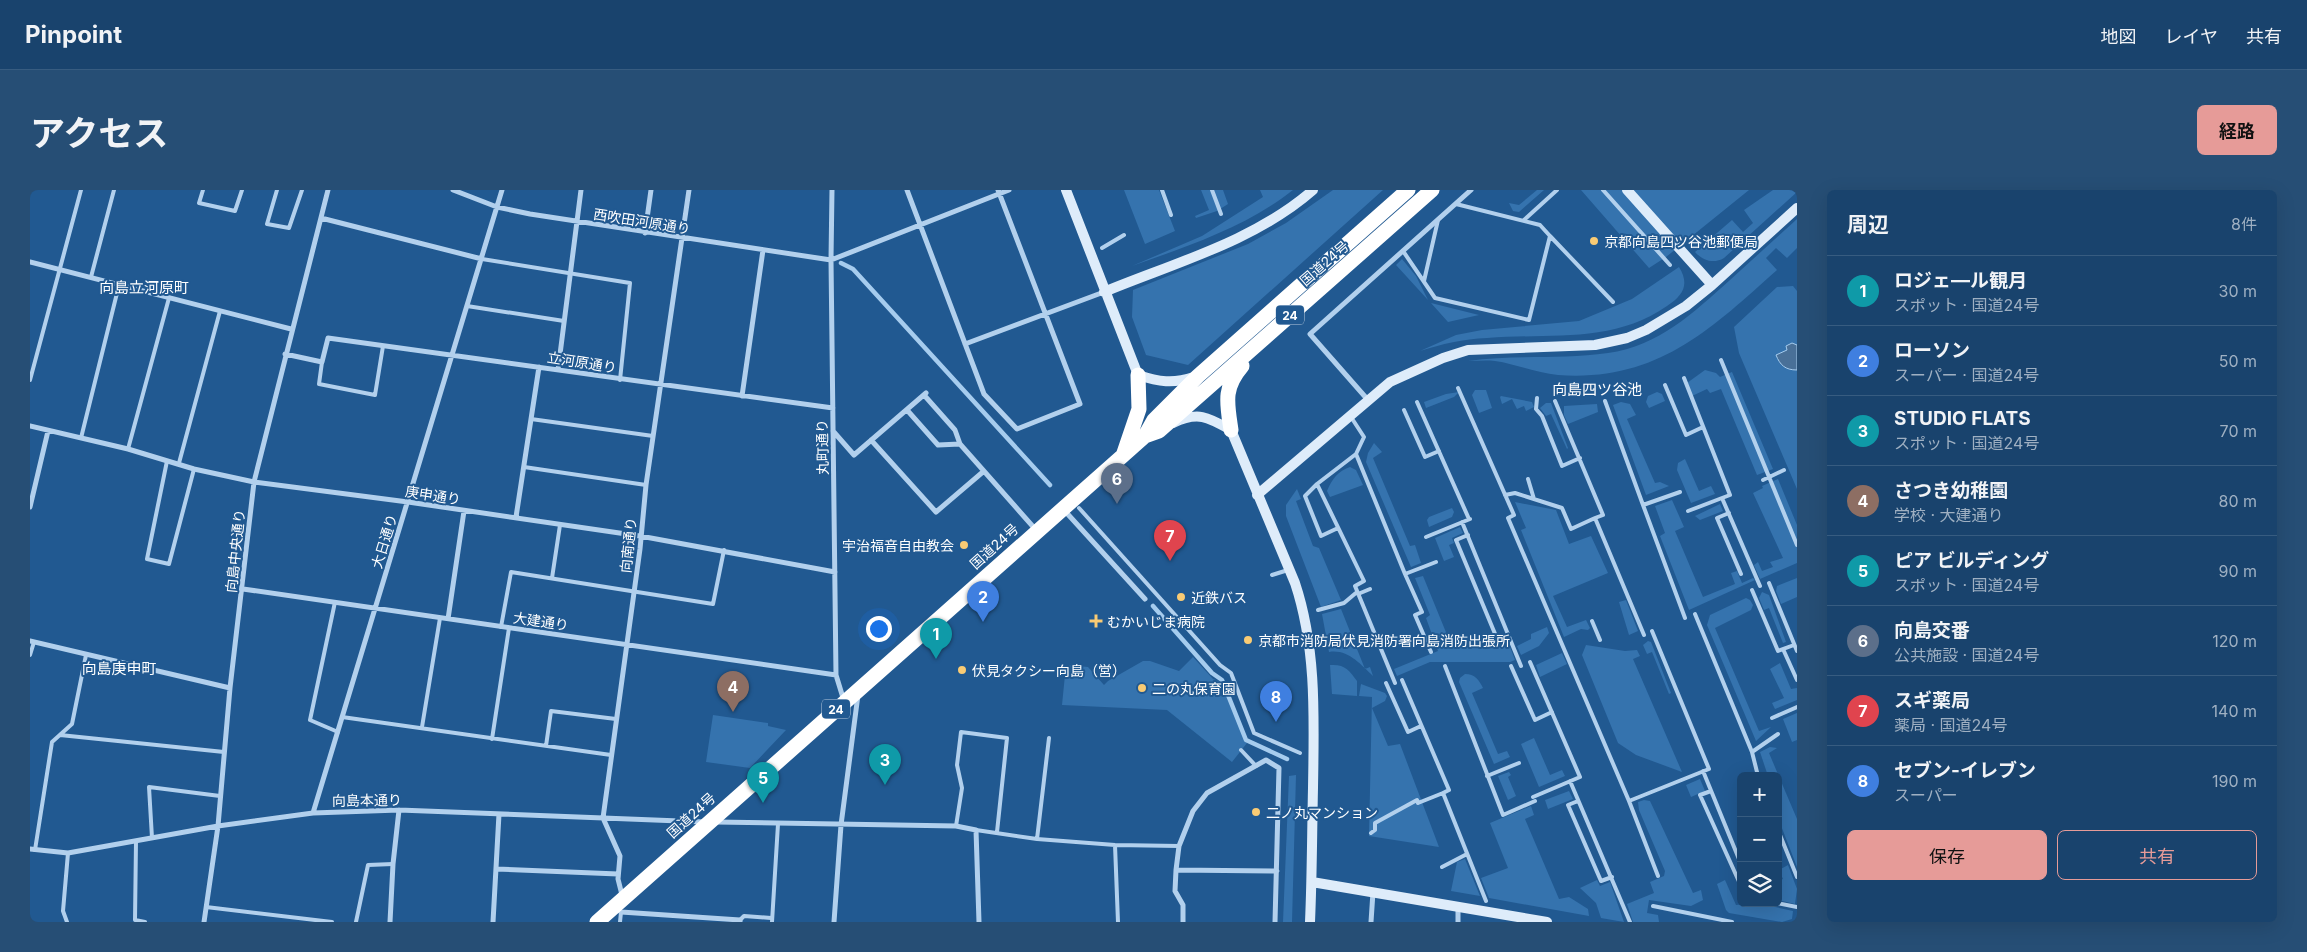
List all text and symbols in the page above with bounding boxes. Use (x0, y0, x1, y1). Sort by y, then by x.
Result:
text: Pinpoint (25, 20, 122, 49)
text: 地図 (2101, 26, 2137, 47)
text: レイヤ (2165, 26, 2218, 47)
text: 共有 (2246, 26, 2282, 47)
button: 経路 (2197, 105, 2277, 155)
text: アクセス (30, 112, 168, 154)
street label: 西吹田河原通り (592, 205, 692, 237)
text: 周辺 (1847, 212, 1889, 237)
text: 8件 (2231, 214, 2257, 234)
place label: 京都向島四ツ谷池郵便局 (1604, 233, 1758, 250)
marker: 京都向島四ツ谷池郵便局 (1588, 235, 1600, 247)
street label: 国道24号 (1296, 237, 1352, 289)
text: ロジェ―ル観月 (1894, 269, 2027, 292)
district label: 向島立河原町 (99, 278, 189, 297)
text: 1 (1860, 281, 1866, 301)
text: 30 m (2219, 281, 2257, 301)
text: スポット · 国道24号 (1894, 295, 2039, 315)
road number: 24 (1276, 306, 1304, 324)
text: ローソン (1894, 339, 1970, 362)
street label: 立河原通り (546, 348, 618, 376)
text: 2 (1858, 351, 1868, 371)
text: 50 m (2219, 351, 2257, 371)
text: スーパー · 国道24号 (1894, 365, 2039, 385)
district label: 向島四ツ谷池 (1552, 380, 1642, 399)
text: STUDIO FLATS (1894, 407, 2031, 430)
street label: 丸町通り (813, 419, 831, 475)
text: 3 (1858, 421, 1868, 441)
text: 70 m (2220, 421, 2257, 441)
text: スポット · 国道24号 (1894, 433, 2039, 453)
pin: 6 (1101, 463, 1133, 504)
text: さつき幼稚園 (1894, 479, 2008, 502)
street label: 庚申通り (404, 482, 462, 508)
text: 4 (1858, 491, 1868, 511)
text: 80 m (2218, 491, 2257, 511)
text: 学校 · 大建通り (1894, 505, 2004, 525)
street label: 向島中央通り (222, 508, 248, 594)
street label: 大日通り (368, 512, 400, 570)
street label: 向南通り (617, 516, 639, 574)
street label: 国道24号 (966, 520, 1022, 572)
pin: 7 (1154, 520, 1186, 561)
place label: 宇治福音自由教会 (842, 537, 954, 554)
marker: 宇治福音自由教会 (958, 539, 970, 551)
text: ピア ビルディング (1894, 549, 2049, 572)
text: 5 (1858, 561, 1868, 581)
text: 90 m (2218, 561, 2257, 581)
text: スポット · 国道24号 (1894, 575, 2039, 595)
pin: 2 (967, 581, 999, 622)
place label: 近鉄バス (1191, 589, 1247, 606)
marker: 近鉄バス (1175, 591, 1187, 603)
street label: 大建通り (512, 609, 570, 633)
place label: むかいじま病院 (1107, 613, 1205, 630)
marker: むかいじま病院 (1089, 614, 1103, 628)
your location (866, 616, 892, 642)
pin: 1 (920, 618, 952, 659)
text: 向島交番 (1894, 619, 1970, 642)
text: 6 (1858, 631, 1868, 651)
text: 120 m (2212, 631, 2257, 651)
place label: 京都市消防局伏見消防署向島消防出張所 (1258, 632, 1510, 649)
marker: 京都市消防局伏見消防署向島消防出張所 (1242, 634, 1254, 646)
text: 公共施設 · 国道24号 (1894, 645, 2039, 665)
district label: 向島庚申町 (81, 659, 157, 678)
place label: 伏見タクシー向島（営） (972, 662, 1126, 679)
marker: 伏見タクシー向島（営） (956, 664, 968, 676)
pin: 4 (717, 671, 749, 712)
place label: 二の丸保育園 (1152, 680, 1236, 697)
pin: 8 (1260, 681, 1292, 722)
marker: 二の丸保育園 (1136, 682, 1148, 694)
text: スギ薬局 (1894, 689, 1970, 712)
road number: 24 (822, 699, 850, 718)
text: 7 (1858, 701, 1868, 721)
text: 140 m (2212, 701, 2257, 721)
text: 薬局 · 国道24号 (1894, 715, 2007, 735)
pin: 3 (869, 744, 901, 785)
text: セブン-イレブン (1894, 759, 2036, 782)
pin: 5 (747, 762, 779, 803)
text: 8 (1858, 771, 1868, 791)
text: 190 m (2212, 771, 2257, 791)
map controls (1737, 772, 1782, 907)
button: + (1737, 772, 1782, 817)
text: スーパー (1894, 785, 1958, 805)
street label: 国道24号 (663, 789, 719, 841)
street label: 向島本通り (332, 791, 402, 809)
place label: 二ノ丸マンション (1266, 804, 1378, 821)
marker: 二ノ丸マンション (1250, 806, 1262, 818)
button: − (1737, 817, 1782, 862)
button: 保存 (1847, 830, 2047, 880)
button: 共有 (2057, 830, 2257, 880)
button: layers (1737, 862, 1782, 907)

